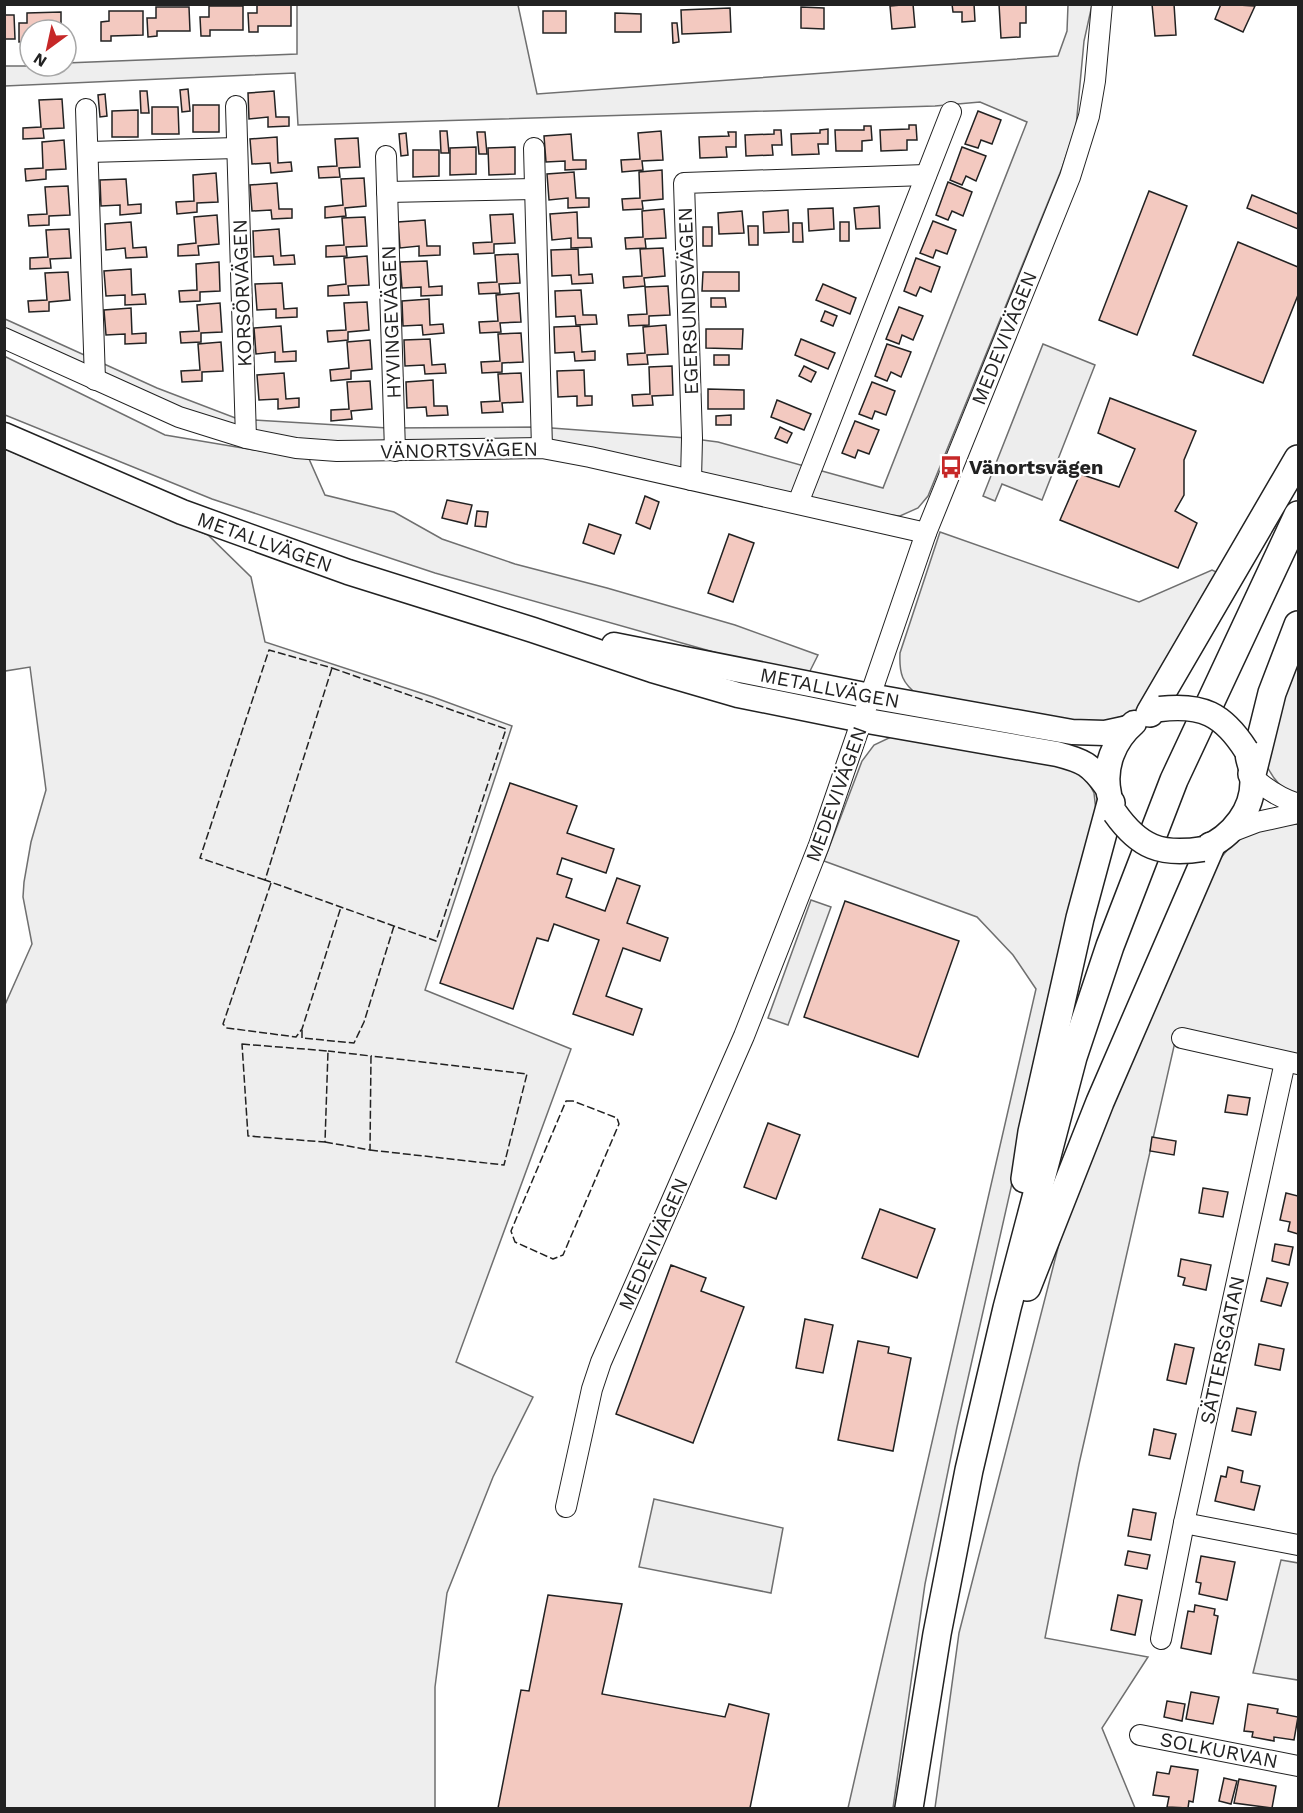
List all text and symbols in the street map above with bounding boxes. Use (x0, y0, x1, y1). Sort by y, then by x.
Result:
north arrow (18, 18, 78, 78)
text: N (30, 49, 50, 71)
street label: EGERSUNDSVÄGEN (673, 207, 703, 395)
street label: KORSÖRVÄGEN (227, 219, 257, 367)
street label: HYVINGEVÄGEN (376, 245, 406, 399)
street label: MEDEVIVÄGEN (966, 268, 1042, 408)
street label: VÄNORTSVÄGEN (380, 437, 538, 463)
bus stop icon: Vänortsvägen (938, 454, 964, 480)
place label: Vänortsvägen (969, 455, 1103, 479)
street label: METALLVÄGEN (194, 507, 336, 577)
street label: METALLVÄGEN (758, 662, 901, 713)
street label: MEDEVIVÄGEN (800, 723, 872, 865)
street label: MEDEVIVÄGEN (613, 1174, 693, 1314)
street label: SÄTTERSGATAN (1195, 1274, 1249, 1426)
street label: SOLKURVAN (1158, 1727, 1280, 1773)

